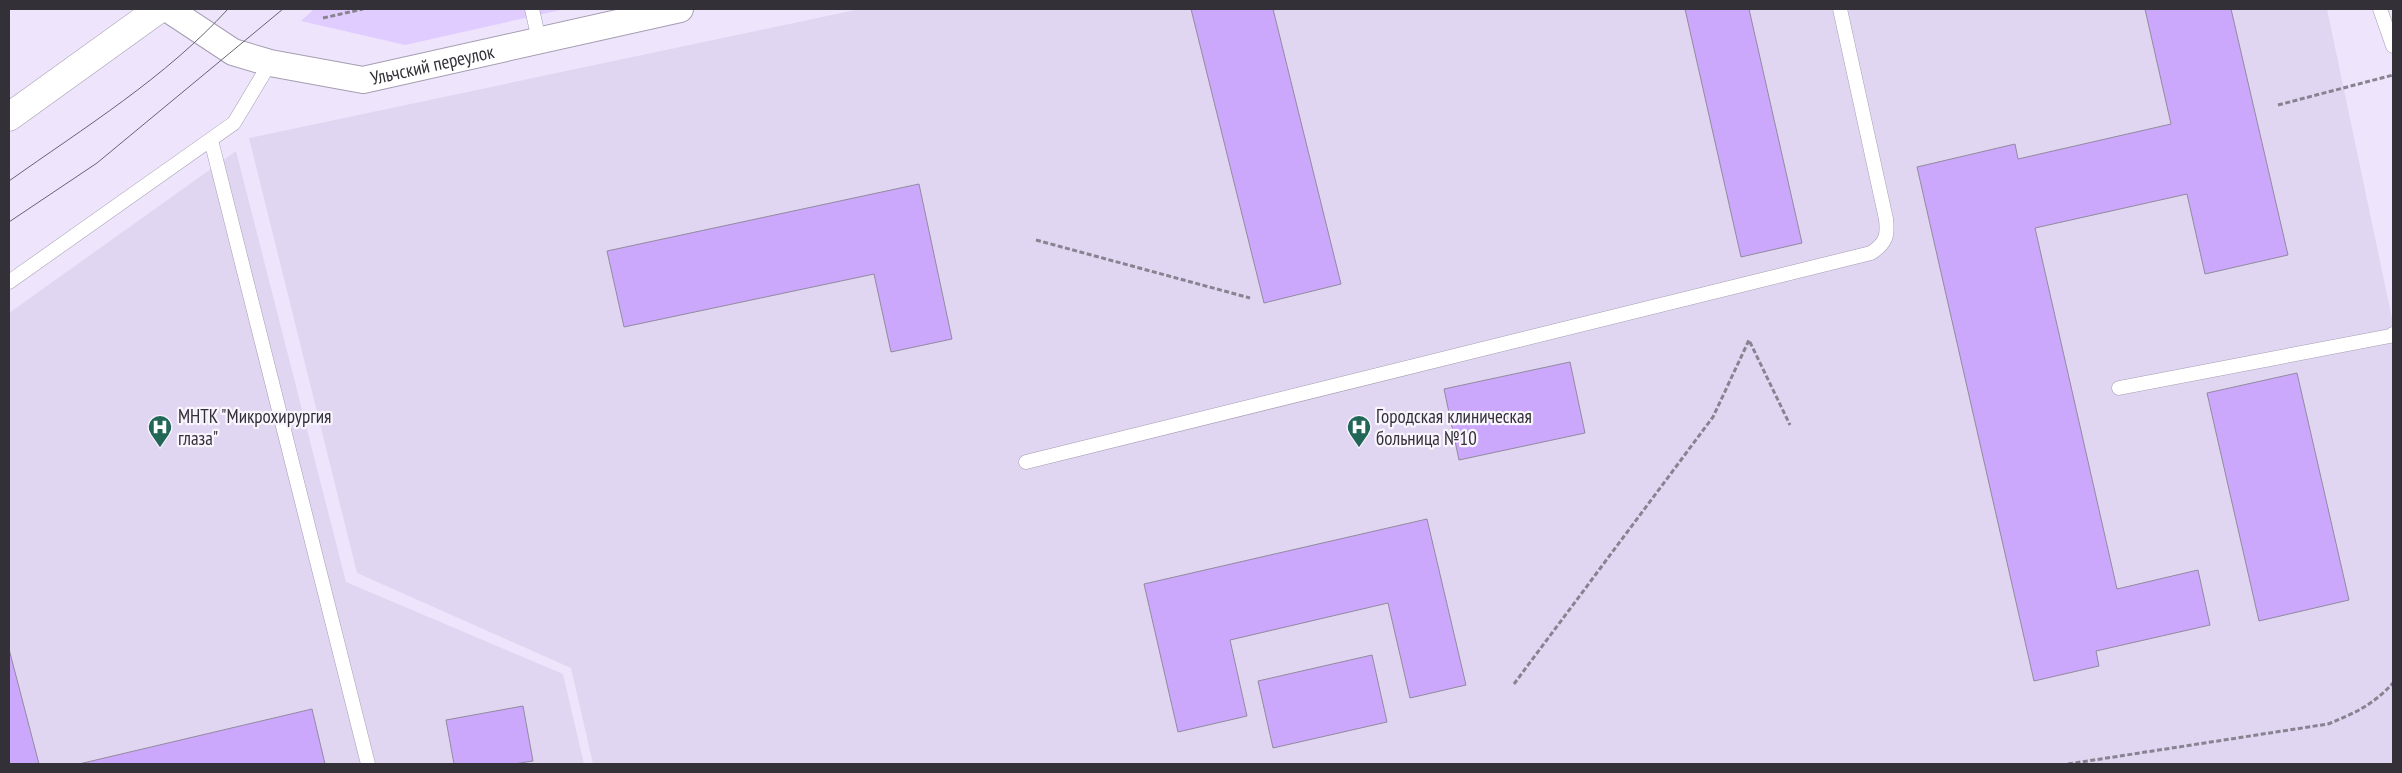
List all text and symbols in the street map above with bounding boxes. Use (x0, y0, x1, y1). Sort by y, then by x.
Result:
street label: Ульчский переулок (368, 39, 497, 90)
place label: МНТК "Микрохирургия глаза" (178, 404, 331, 450)
place label: Городская клиническая больница №10 (1376, 404, 1532, 450)
hospital icon: МНТК "Микрохирургия глаза" (147, 414, 173, 448)
hospital icon: Городская клиническая больница №10 (1346, 414, 1372, 448)

